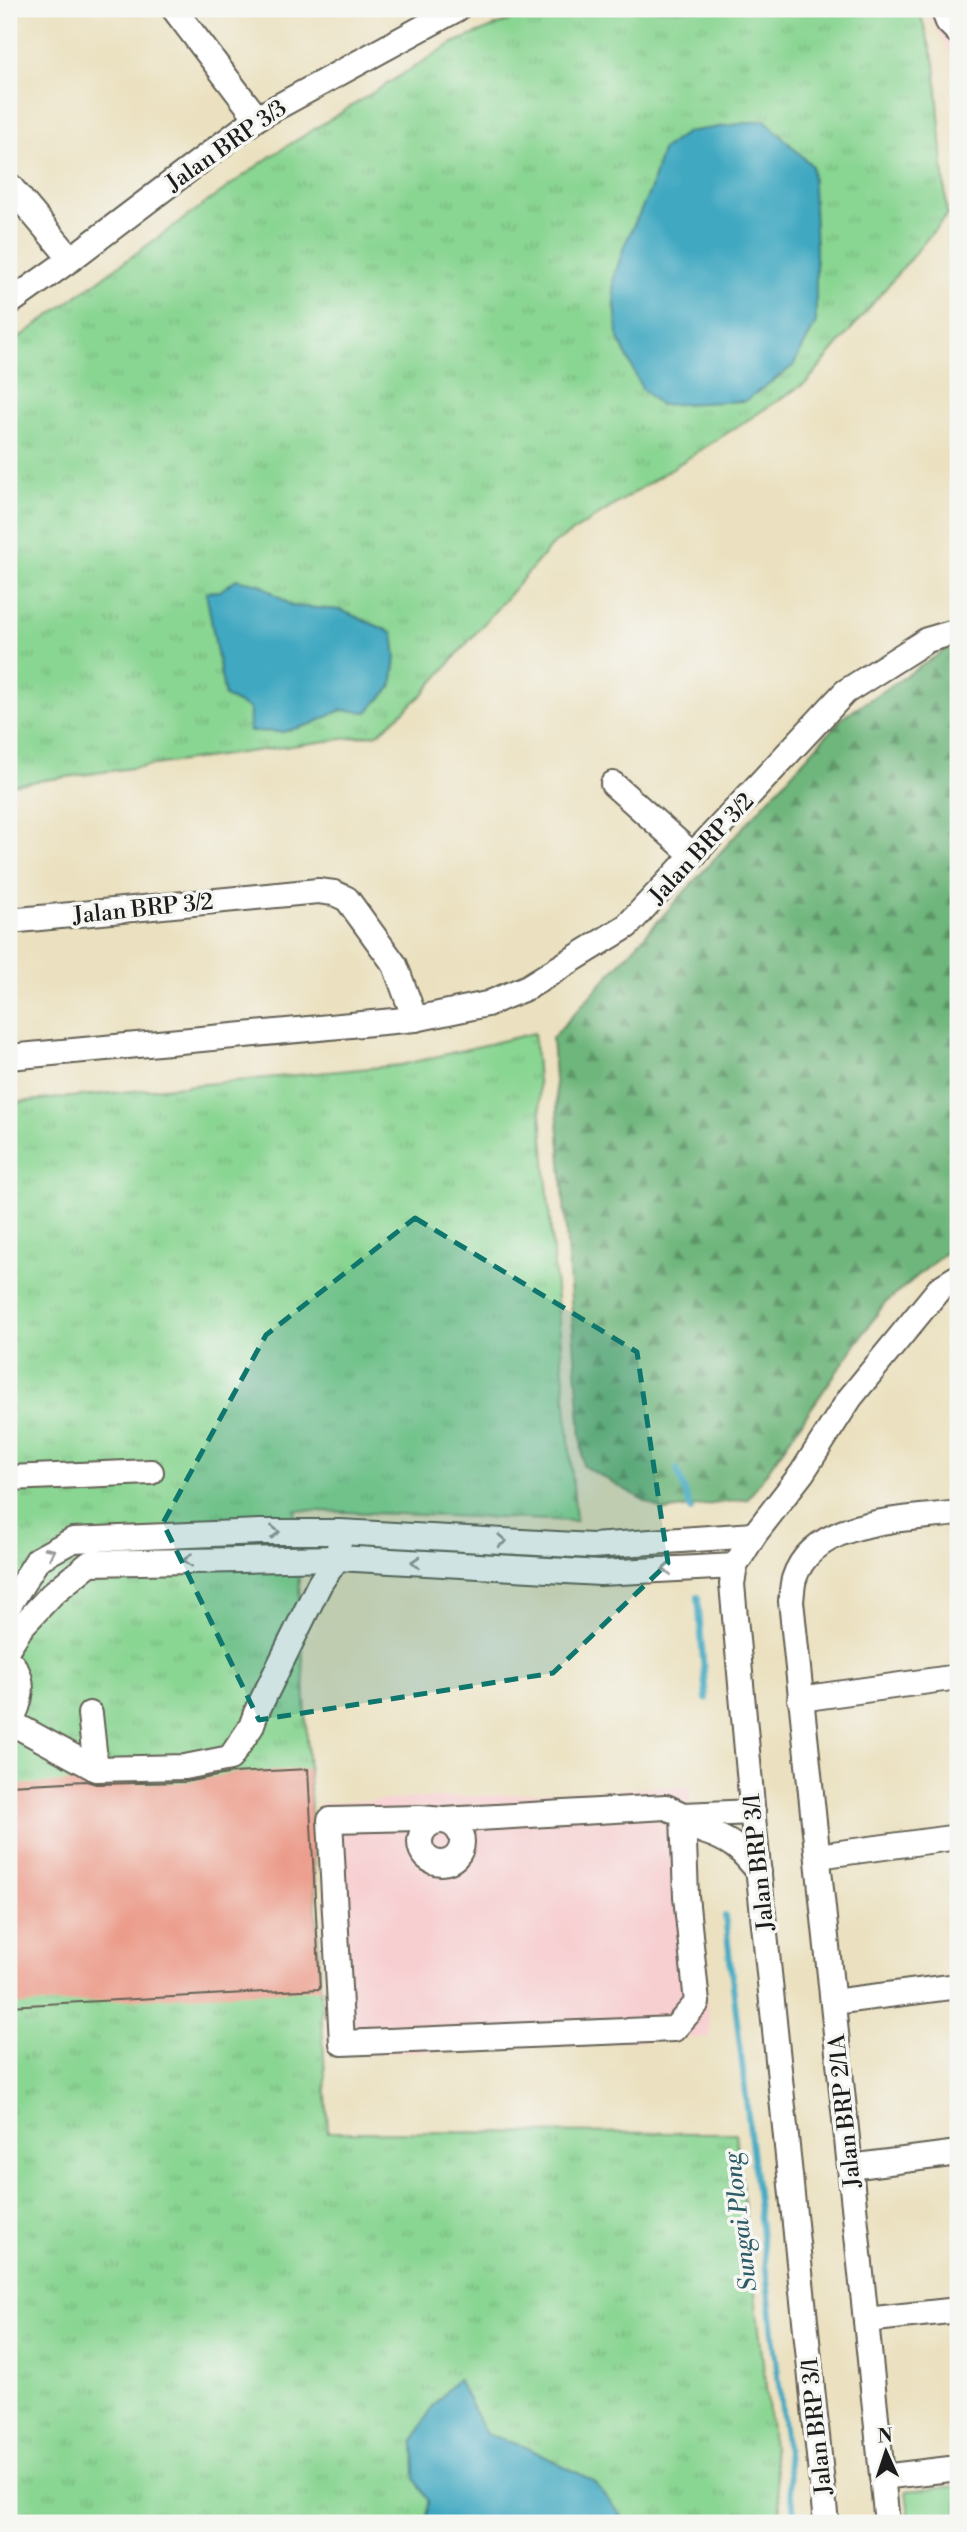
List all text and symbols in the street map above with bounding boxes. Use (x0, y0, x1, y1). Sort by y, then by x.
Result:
street label: Jalan BRP 3/3 (160, 94, 292, 198)
street label: Jalan BRP 3/2 (643, 788, 760, 911)
street label: Jalan BRP 3/2 (71, 888, 215, 930)
one-way arrow (270, 1524, 280, 1540)
one-way arrow (497, 1534, 508, 1549)
one-way arrow (43, 1547, 55, 1561)
one-way arrow (183, 1552, 193, 1568)
one-way arrow (410, 1555, 421, 1570)
one-way arrow (661, 1562, 672, 1577)
street label: Jalan BRP 3/1 (738, 1792, 780, 1933)
street label: Jalan BRP 2/1A (823, 2032, 867, 2190)
water label: Sungai Plong (717, 2149, 764, 2293)
street label: Jalan BRP 3/1 (796, 2356, 838, 2497)
north arrow (852, 2416, 922, 2486)
text: N (877, 2424, 893, 2448)

